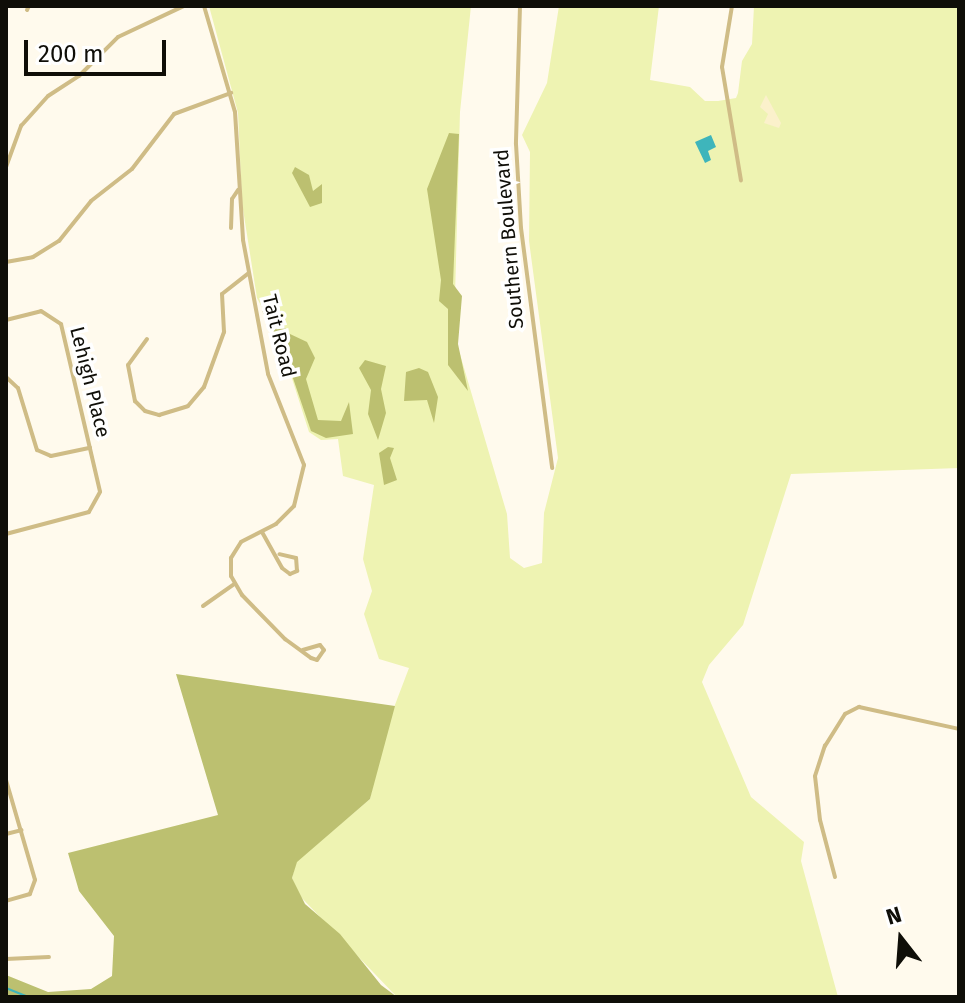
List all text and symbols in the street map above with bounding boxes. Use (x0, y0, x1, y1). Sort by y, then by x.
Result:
scale bar (28, 24, 170, 74)
text: 200 m (38, 40, 104, 68)
street label: Southern Boulevard (489, 148, 529, 330)
street label: Tait Road (257, 292, 301, 380)
street label: Lehigh Place (65, 324, 115, 440)
north arrow (861, 899, 941, 979)
text: N (883, 901, 905, 931)

